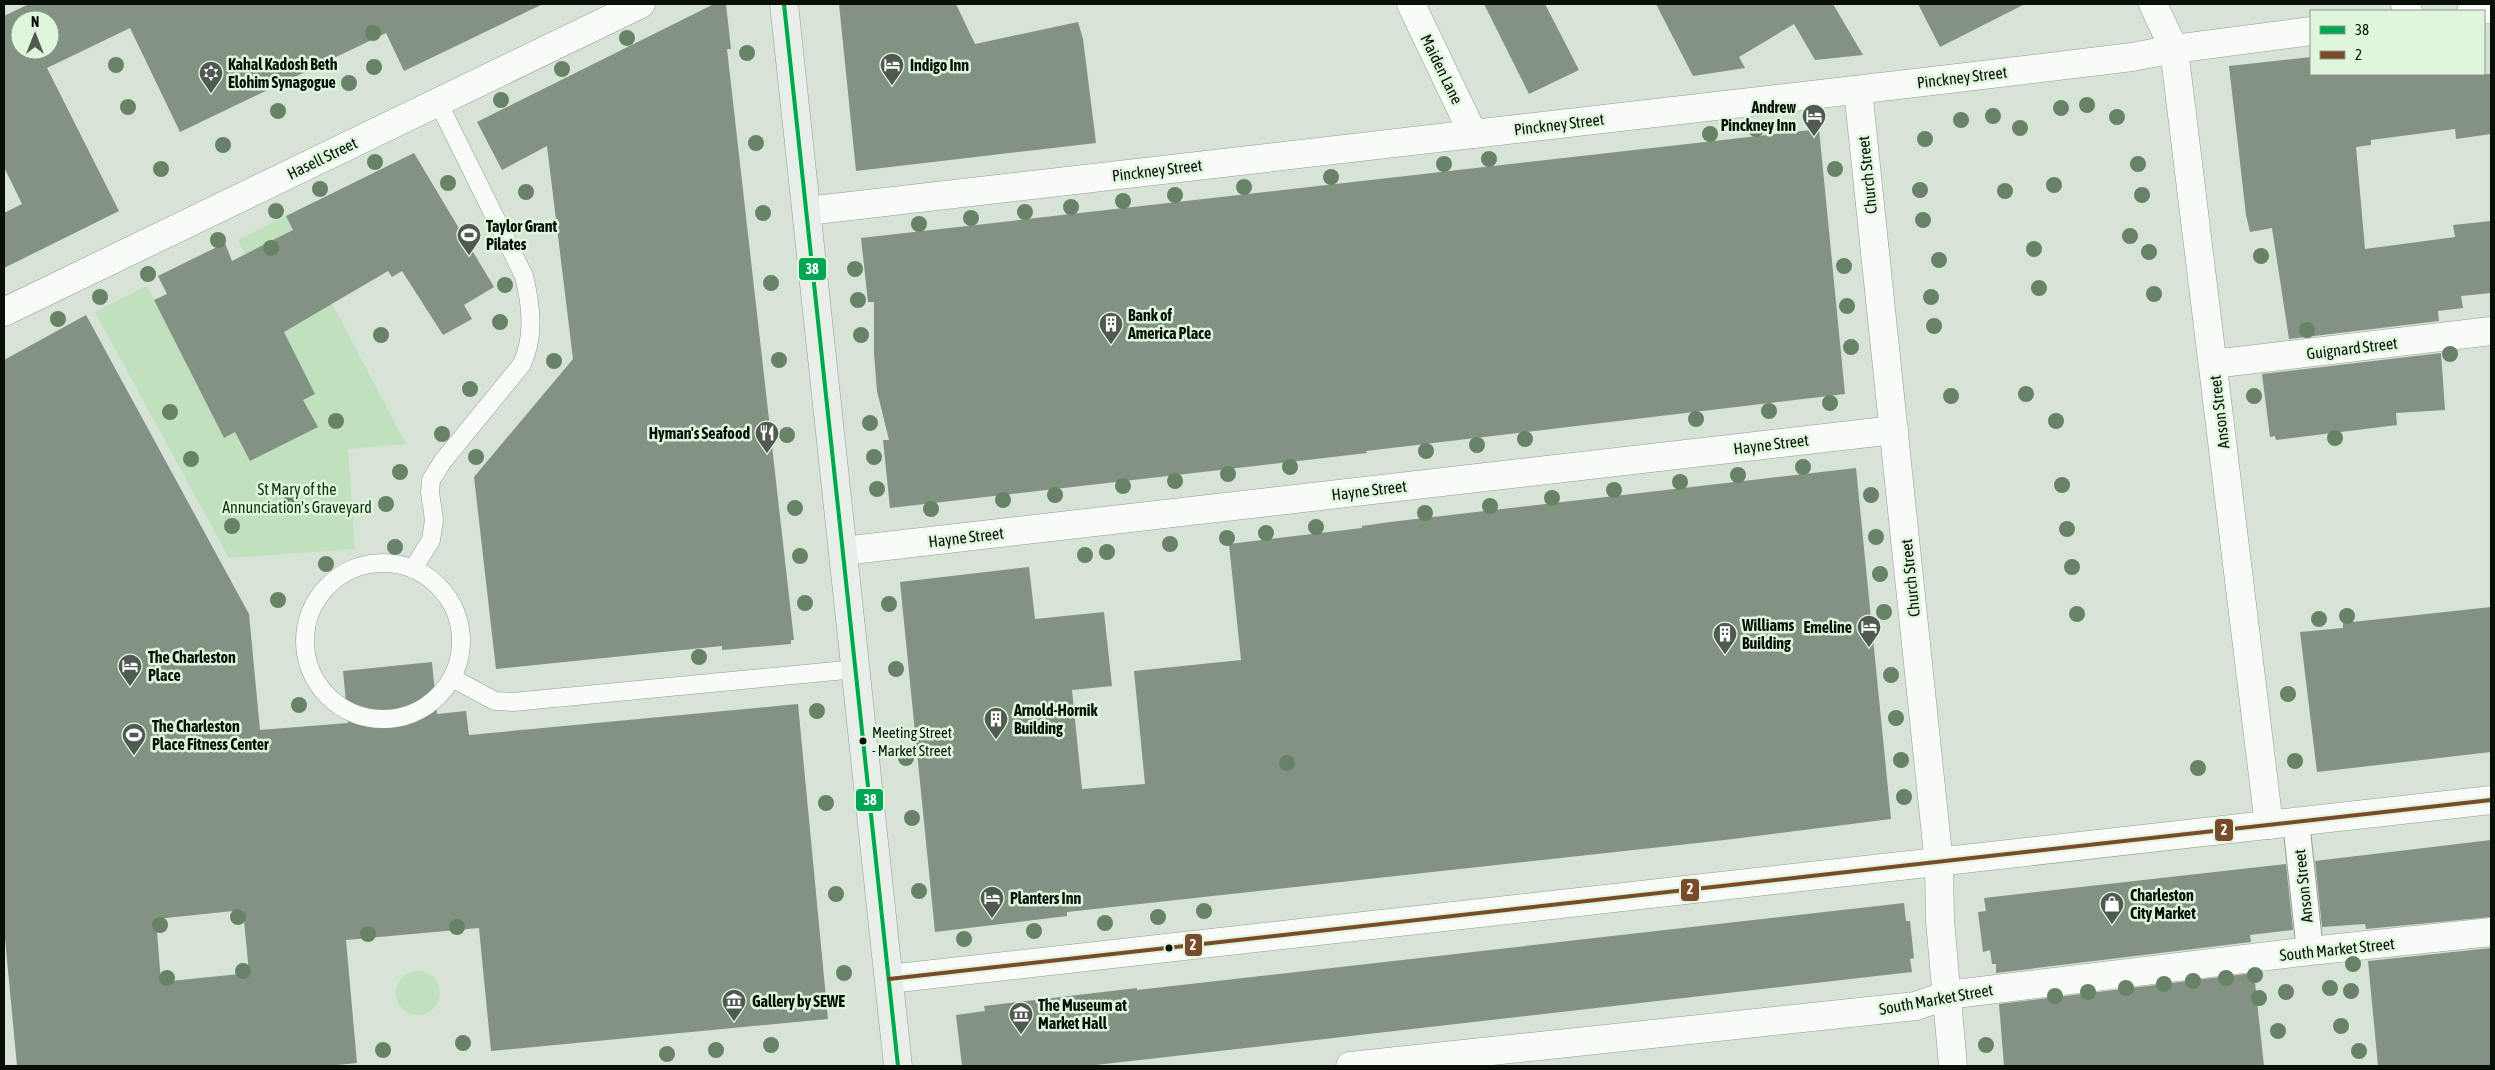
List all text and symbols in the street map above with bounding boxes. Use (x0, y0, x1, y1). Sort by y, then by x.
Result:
north arrow (10, 10, 60, 60)
legend (2310, 10, 2485, 75)
text: N (31, 14, 39, 30)
text: 38 (2355, 21, 2369, 38)
street label: Maiden Lane (1417, 31, 1467, 107)
text: 2 (2355, 46, 2362, 63)
hotel icon: Indigo Inn (879, 52, 905, 86)
place label: Kahal Kadosh Beth Elohim Synagogue (228, 55, 338, 91)
place label: Indigo Inn (910, 56, 969, 74)
synagogue icon: Kahal Kadosh Beth Elohim Synagogue (198, 60, 224, 94)
street label: Pinckney Street (1916, 62, 2009, 92)
place label: Andrew Pinckney Inn (1721, 98, 1796, 134)
hotel icon: Andrew Pinckney Inn (1801, 103, 1827, 137)
street label: Pinckney Street (1513, 109, 1606, 139)
street label: Hasell Street (284, 133, 360, 183)
street label: Church Street (1854, 135, 1880, 215)
street label: Pinckney Street (1111, 155, 1204, 185)
place label: Taylor Grant Pilates (486, 217, 558, 253)
sports icon: Taylor Grant Pilates (456, 222, 482, 256)
line badge: 38 (798, 257, 827, 281)
text: 38 (805, 261, 819, 277)
place label: Bank of America Place (1127, 306, 1211, 342)
building icon: Bank of America Place (1098, 311, 1124, 345)
street label: Guignard Street (2305, 333, 2399, 364)
street label: Anson Street (2206, 374, 2232, 450)
restaurant icon: Hyman's Seafood (754, 420, 780, 454)
place label: Hyman's Seafood (649, 424, 750, 442)
street label: Hayne Street (1732, 430, 1810, 459)
street label: Hayne Street (1330, 476, 1408, 505)
park label: St Mary of the Annunciation's Graveyard (222, 480, 372, 517)
street label: Hayne Street (927, 523, 1005, 552)
street label: Church Street (1897, 538, 1923, 618)
hotel icon: Emeline (1856, 614, 1882, 648)
place label: Williams Building (1741, 616, 1794, 652)
place label: Emeline (1803, 618, 1852, 636)
building icon: Williams Building (1712, 621, 1738, 655)
place label: The Charleston Place (148, 648, 236, 684)
hotel icon: The Charleston Place (117, 653, 143, 687)
place label: Arnold-Hornik Building (1013, 701, 1098, 737)
building icon: Arnold-Hornik Building (983, 706, 1009, 740)
place label: The Charleston Place Fitness Center (152, 717, 269, 753)
sports icon: The Charleston Place Fitness Center (121, 722, 147, 756)
place label: Meeting Street - Market Street (872, 724, 952, 759)
marker: Meeting Street - Market Street (858, 736, 868, 746)
line badge: 38 (855, 788, 884, 812)
text: 38 (863, 792, 877, 808)
line badge: 2 (2214, 818, 2234, 842)
text: 2 (2221, 822, 2228, 838)
street label: Anson Street (2290, 848, 2316, 924)
line badge: 2 (1680, 878, 1700, 902)
text: 2 (1687, 881, 1694, 897)
hotel icon: Planters Inn (979, 885, 1005, 919)
place label: Charleston City Market (2130, 886, 2196, 922)
place label: Planters Inn (1010, 889, 1081, 907)
shop icon: Charleston City Market (2099, 891, 2125, 925)
line badge: 2 (1184, 933, 1203, 957)
street label: South Market Street (2279, 934, 2396, 964)
text: 2 (1190, 937, 1197, 953)
unlabelled marker (1164, 943, 1174, 953)
street label: South Market Street (1878, 980, 1995, 1018)
museum icon: Gallery by SEWE (721, 988, 747, 1022)
place label: Gallery by SEWE (752, 992, 845, 1010)
place label: The Museum at Market Hall (1038, 996, 1127, 1032)
museum icon: The Museum at Market Hall (1008, 1001, 1034, 1035)

